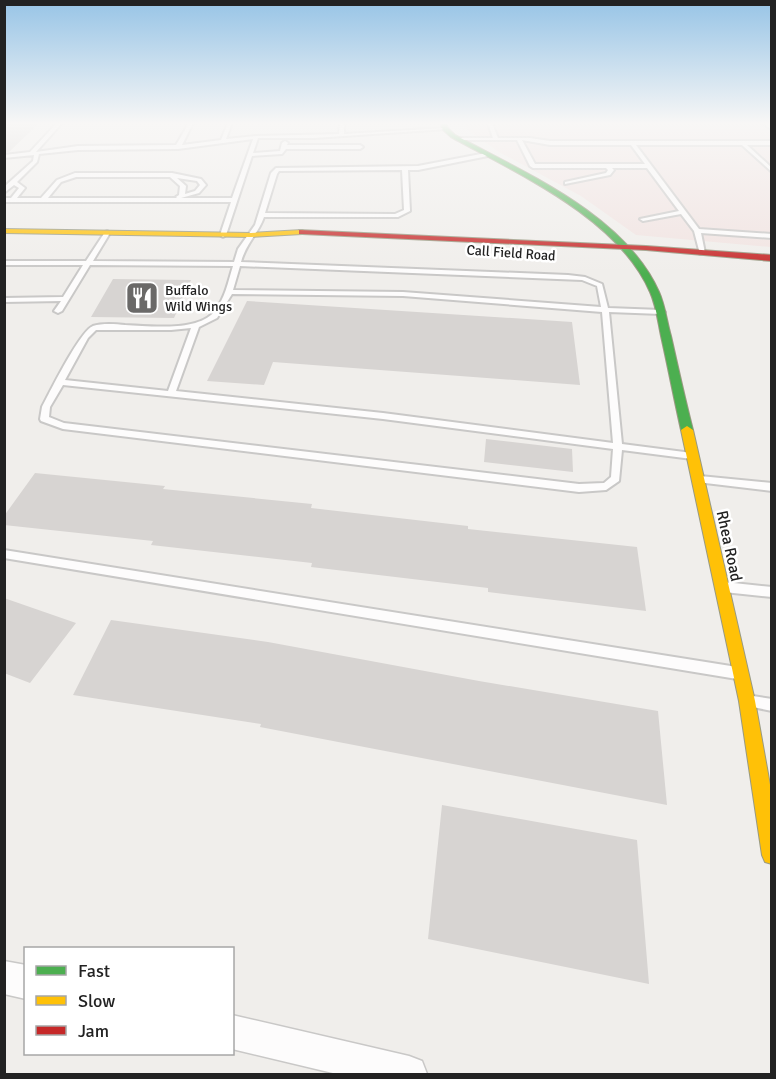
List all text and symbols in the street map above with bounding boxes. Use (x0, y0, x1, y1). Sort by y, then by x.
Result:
street label: Call Field Road (466, 241, 556, 265)
restaurant icon: Buffalo Wild Wings (124, 280, 160, 316)
place label: Buffalo Wild Wings (165, 282, 232, 315)
street label: Rhea Road (712, 509, 746, 583)
legend (24, 947, 234, 1055)
text: Fast (78, 960, 110, 982)
text: Slow (78, 990, 115, 1012)
text: Jam (78, 1020, 109, 1042)

